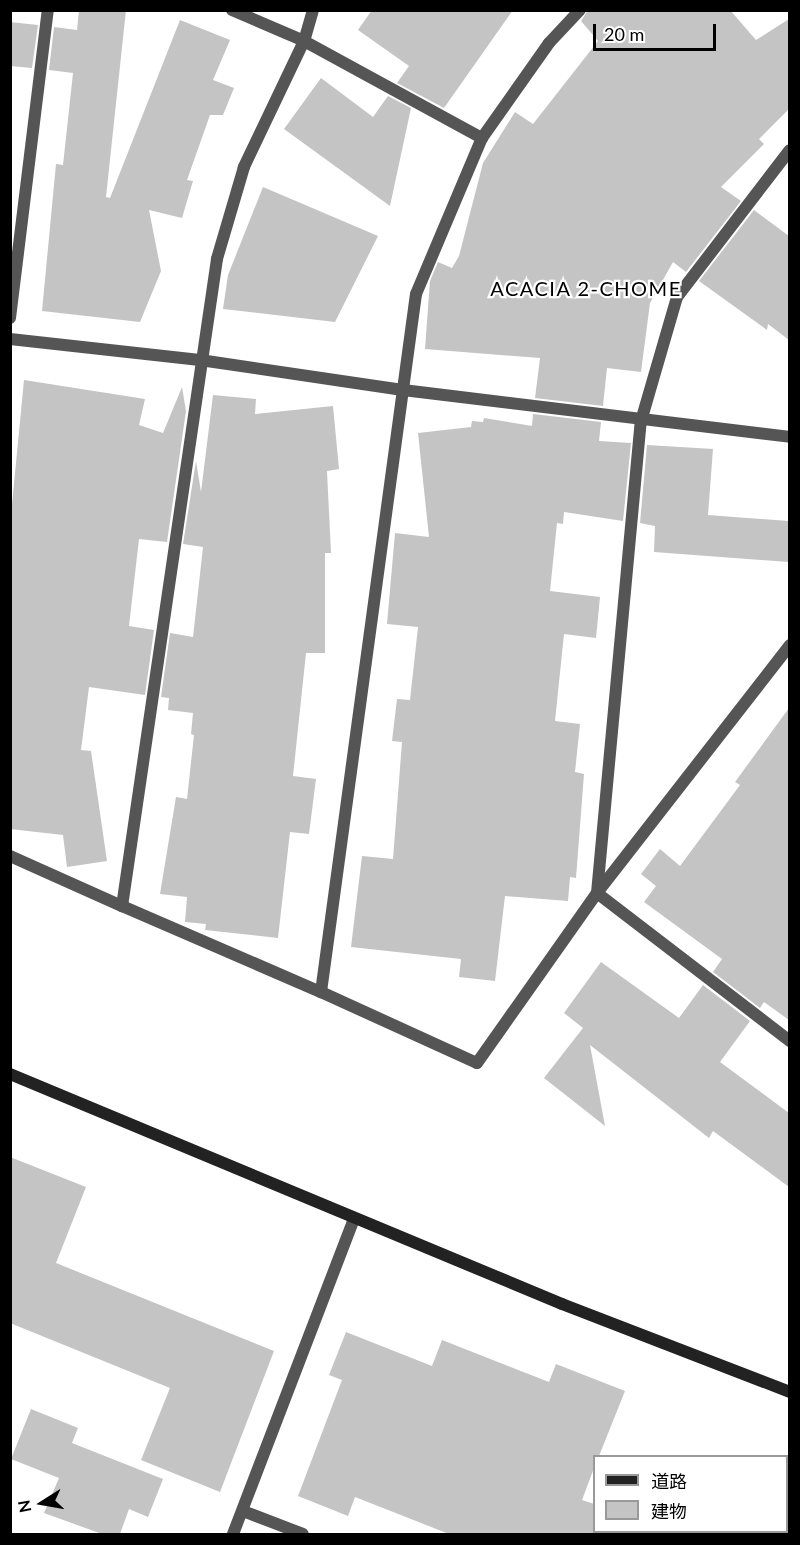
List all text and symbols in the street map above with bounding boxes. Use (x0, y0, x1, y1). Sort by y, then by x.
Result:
scale bar (596, 12, 719, 50)
text: 20 m (604, 23, 644, 45)
district label: ACACIA 2-CHOME (490, 276, 682, 300)
legend (593, 1455, 788, 1533)
text: 道路 (651, 1470, 687, 1492)
north arrow (12, 1473, 72, 1533)
text: N (13, 1499, 34, 1514)
text: 建物 (651, 1500, 687, 1522)

